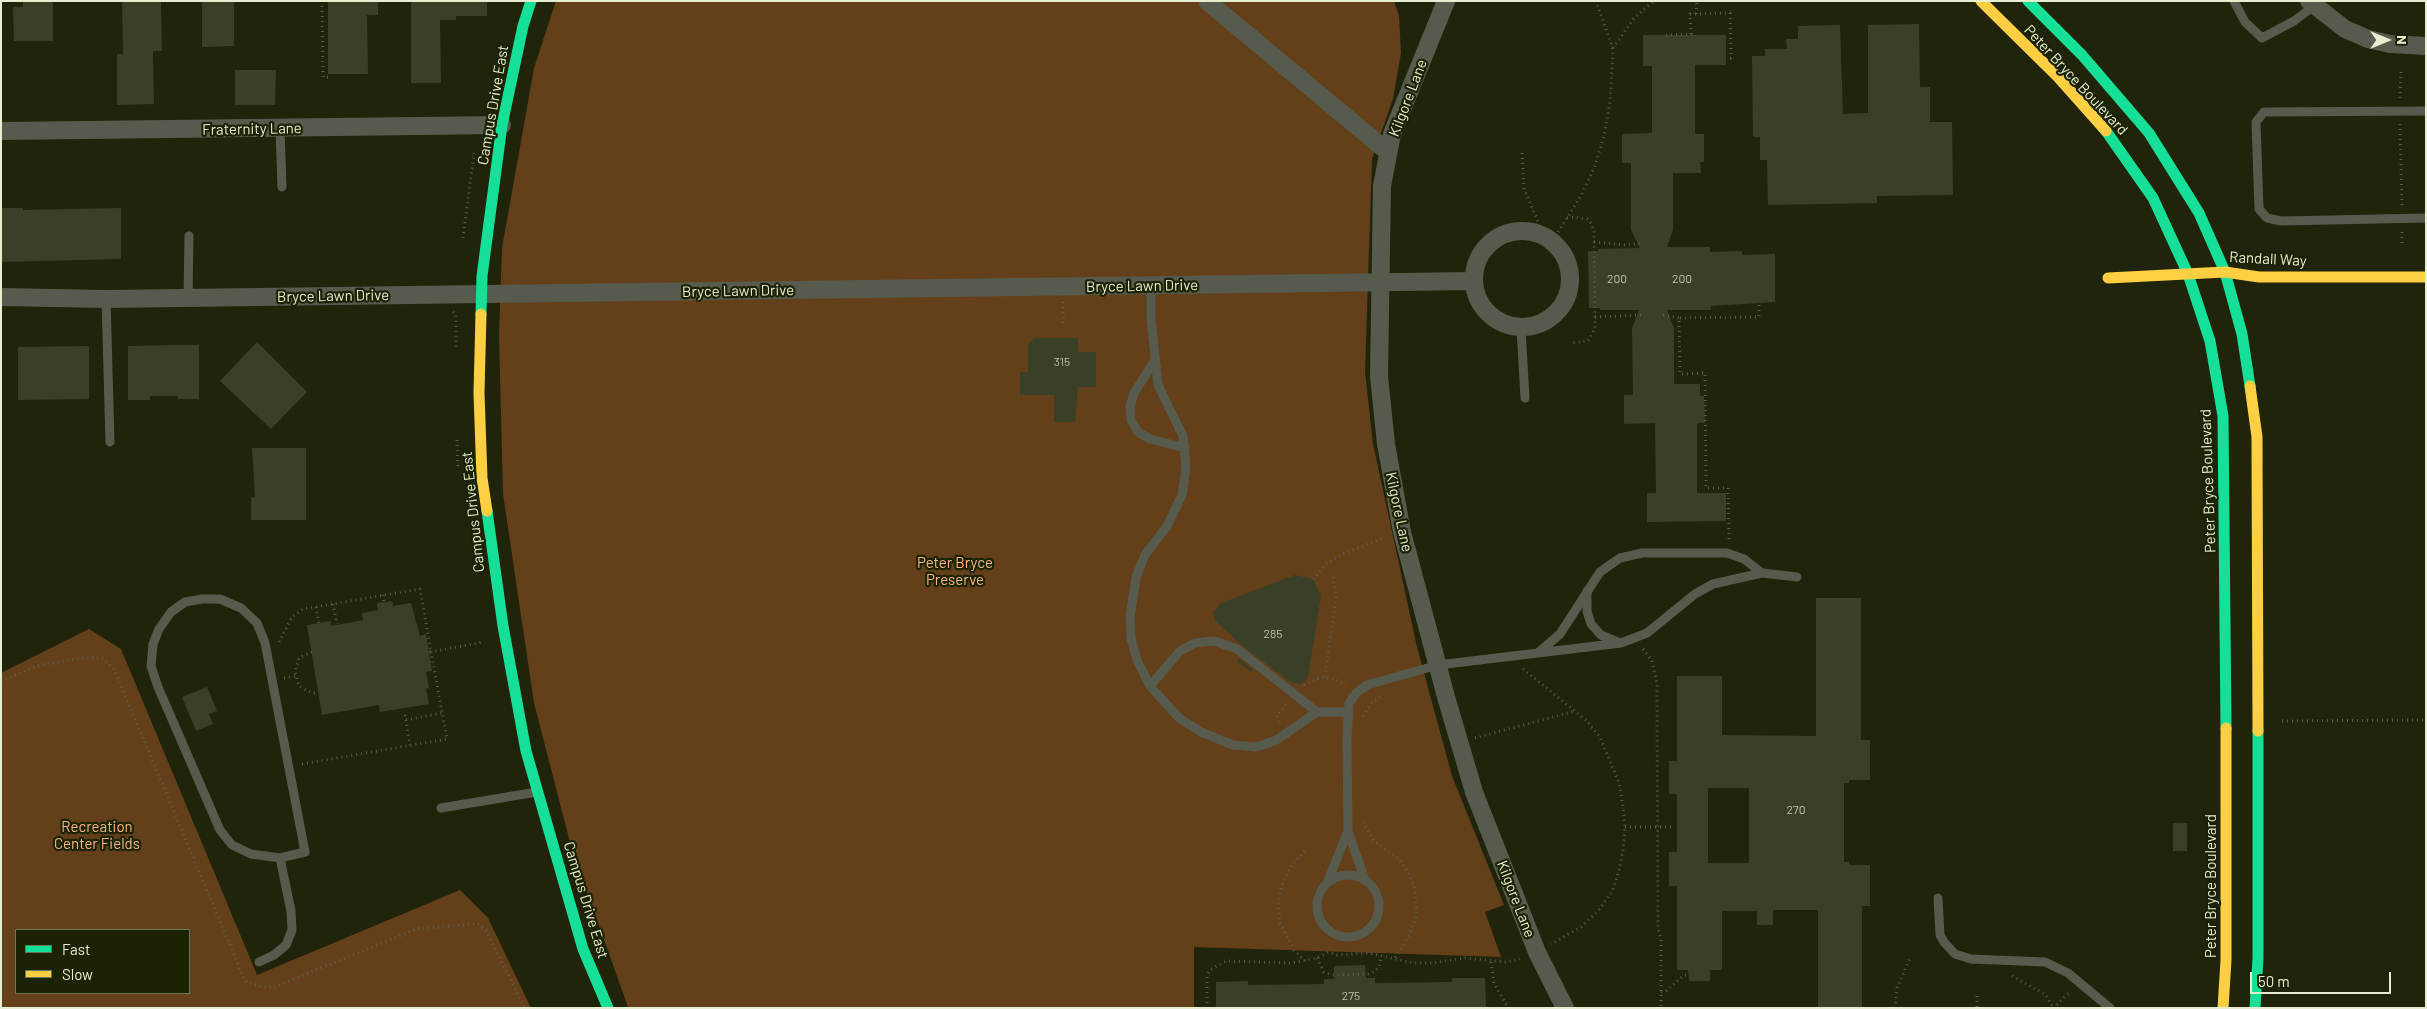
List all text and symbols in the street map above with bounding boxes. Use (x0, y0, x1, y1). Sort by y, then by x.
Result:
north arrow (2362, 15, 2412, 65)
street label: Peter Bryce Boulevard (2020, 21, 2132, 139)
text: N (2394, 35, 2411, 45)
street label: Campus Drive East (474, 44, 512, 166)
street label: Kilgore Lane (1385, 57, 1431, 139)
street label: Fraternity Lane (202, 119, 302, 139)
street label: Randall Way (2229, 248, 2307, 270)
house number: 200 (1607, 272, 1627, 286)
house number: 200 (1672, 272, 1692, 286)
street label: Bryce Lawn Drive (1086, 276, 1198, 296)
street label: Bryce Lawn Drive (682, 281, 794, 301)
street label: Bryce Lawn Drive (277, 286, 389, 306)
house number: 315 (1054, 355, 1070, 369)
street label: Peter Bryce Boulevard (2196, 409, 2220, 553)
street label: Campus Drive East (458, 451, 488, 573)
street label: Kilgore Lane (1382, 470, 1416, 554)
park label: Peter Bryce Preserve (917, 554, 993, 589)
house number: 285 (1264, 627, 1282, 641)
house number: 270 (1787, 803, 1805, 817)
street label: Peter Bryce Boulevard (2202, 814, 2220, 958)
park label: Recreation Center Fields (54, 818, 140, 853)
street label: Campus Drive East (560, 839, 612, 961)
street label: Kilgore Lane (1493, 858, 1539, 940)
legend (15, 929, 190, 994)
text: Fast (62, 940, 90, 958)
scale bar (2252, 962, 2393, 994)
text: Slow (62, 965, 93, 983)
text: 50 m (2258, 972, 2290, 990)
house number: 275 (1342, 989, 1360, 1003)

